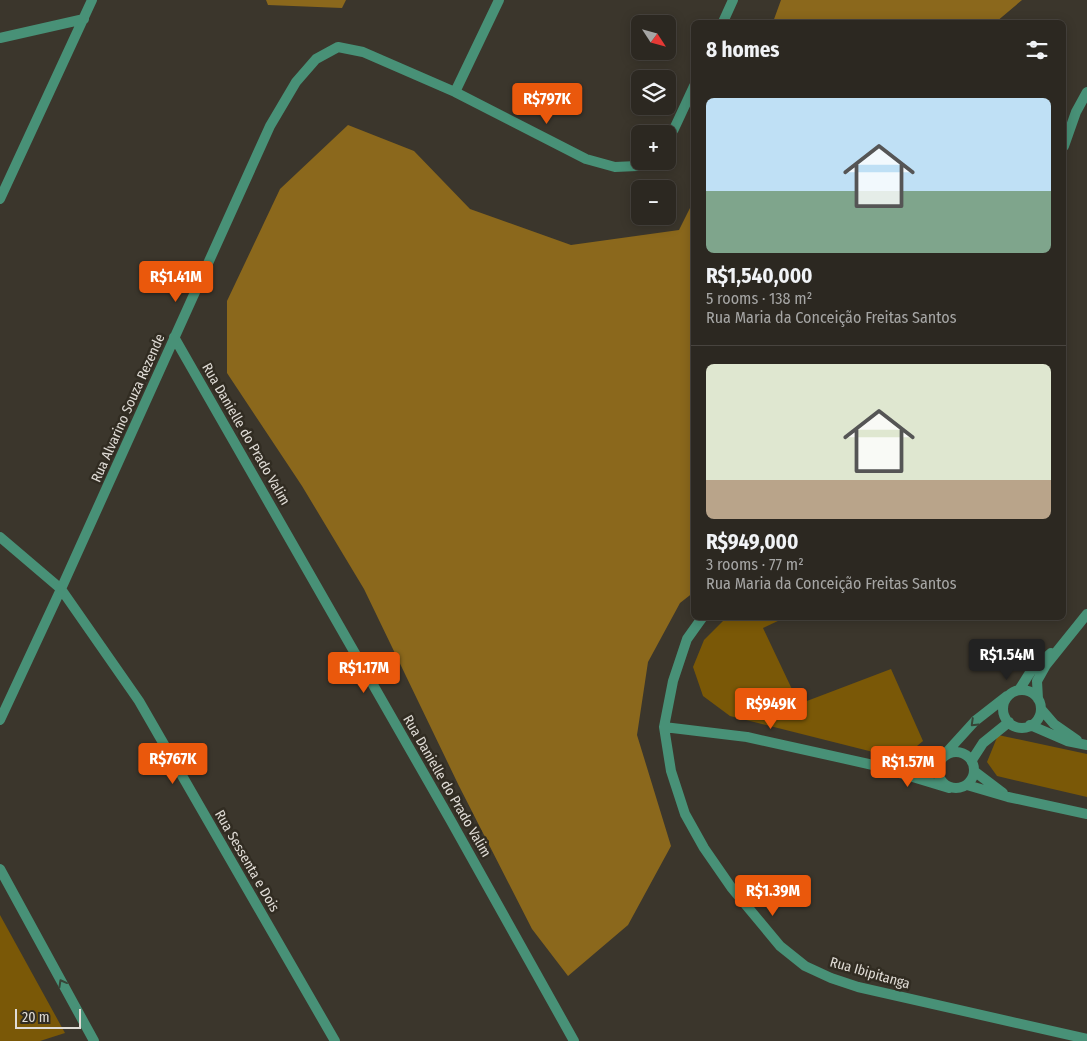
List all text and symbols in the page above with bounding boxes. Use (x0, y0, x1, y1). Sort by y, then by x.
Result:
north arrow (631, 15, 676, 60)
map controls (631, 15, 676, 225)
icon: filters (1023, 36, 1051, 64)
text: 8 homes (706, 37, 780, 63)
button: layers (631, 70, 676, 115)
pin: R$797K (506, 82, 588, 125)
text: R$797K (523, 89, 571, 108)
button: + (631, 125, 676, 170)
icon: home (834, 131, 924, 221)
button: − (631, 180, 676, 225)
pin: R$1.41M (130, 260, 222, 303)
text: R$1,540,000 (706, 263, 813, 289)
text: R$1.41M (150, 267, 202, 286)
text: 5 rooms · 138 m² (706, 289, 812, 308)
text: Rua Maria da Conceição Freitas Santos (706, 308, 957, 327)
street label: Rua Alvarino Souza Rezende (88, 331, 169, 485)
street label: Rua Danielle do Prado Valim (198, 360, 294, 508)
icon: home (834, 396, 924, 486)
text: R$949,000 (706, 529, 799, 555)
text: 3 rooms · 77 m² (706, 555, 804, 574)
text: Rua Maria da Conceição Freitas Santos (706, 574, 957, 593)
pin: R$1.54M (961, 638, 1053, 681)
text: R$1.54M (980, 645, 1034, 664)
pin: R$1.17M (318, 652, 410, 694)
text: R$1.17M (339, 658, 389, 677)
pin: R$949K (730, 688, 812, 730)
text: R$949K (746, 694, 796, 713)
street label: Rua Danielle do Prado Valim (399, 712, 495, 860)
one-way arrow (971, 717, 980, 726)
pin: R$767K (132, 742, 214, 785)
pin: R$1.57M (862, 746, 954, 788)
text: R$767K (149, 749, 197, 768)
text: R$1.57M (882, 752, 934, 771)
street label: Rua Sessenta e Dois (211, 807, 283, 915)
pin: R$1.39M (727, 874, 819, 917)
text: R$1.39M (746, 881, 800, 900)
street label: Rua Ibipitanga (828, 953, 912, 993)
one-way arrow (59, 979, 69, 988)
scale bar (15, 1006, 81, 1029)
text: 20 m (22, 1009, 50, 1026)

